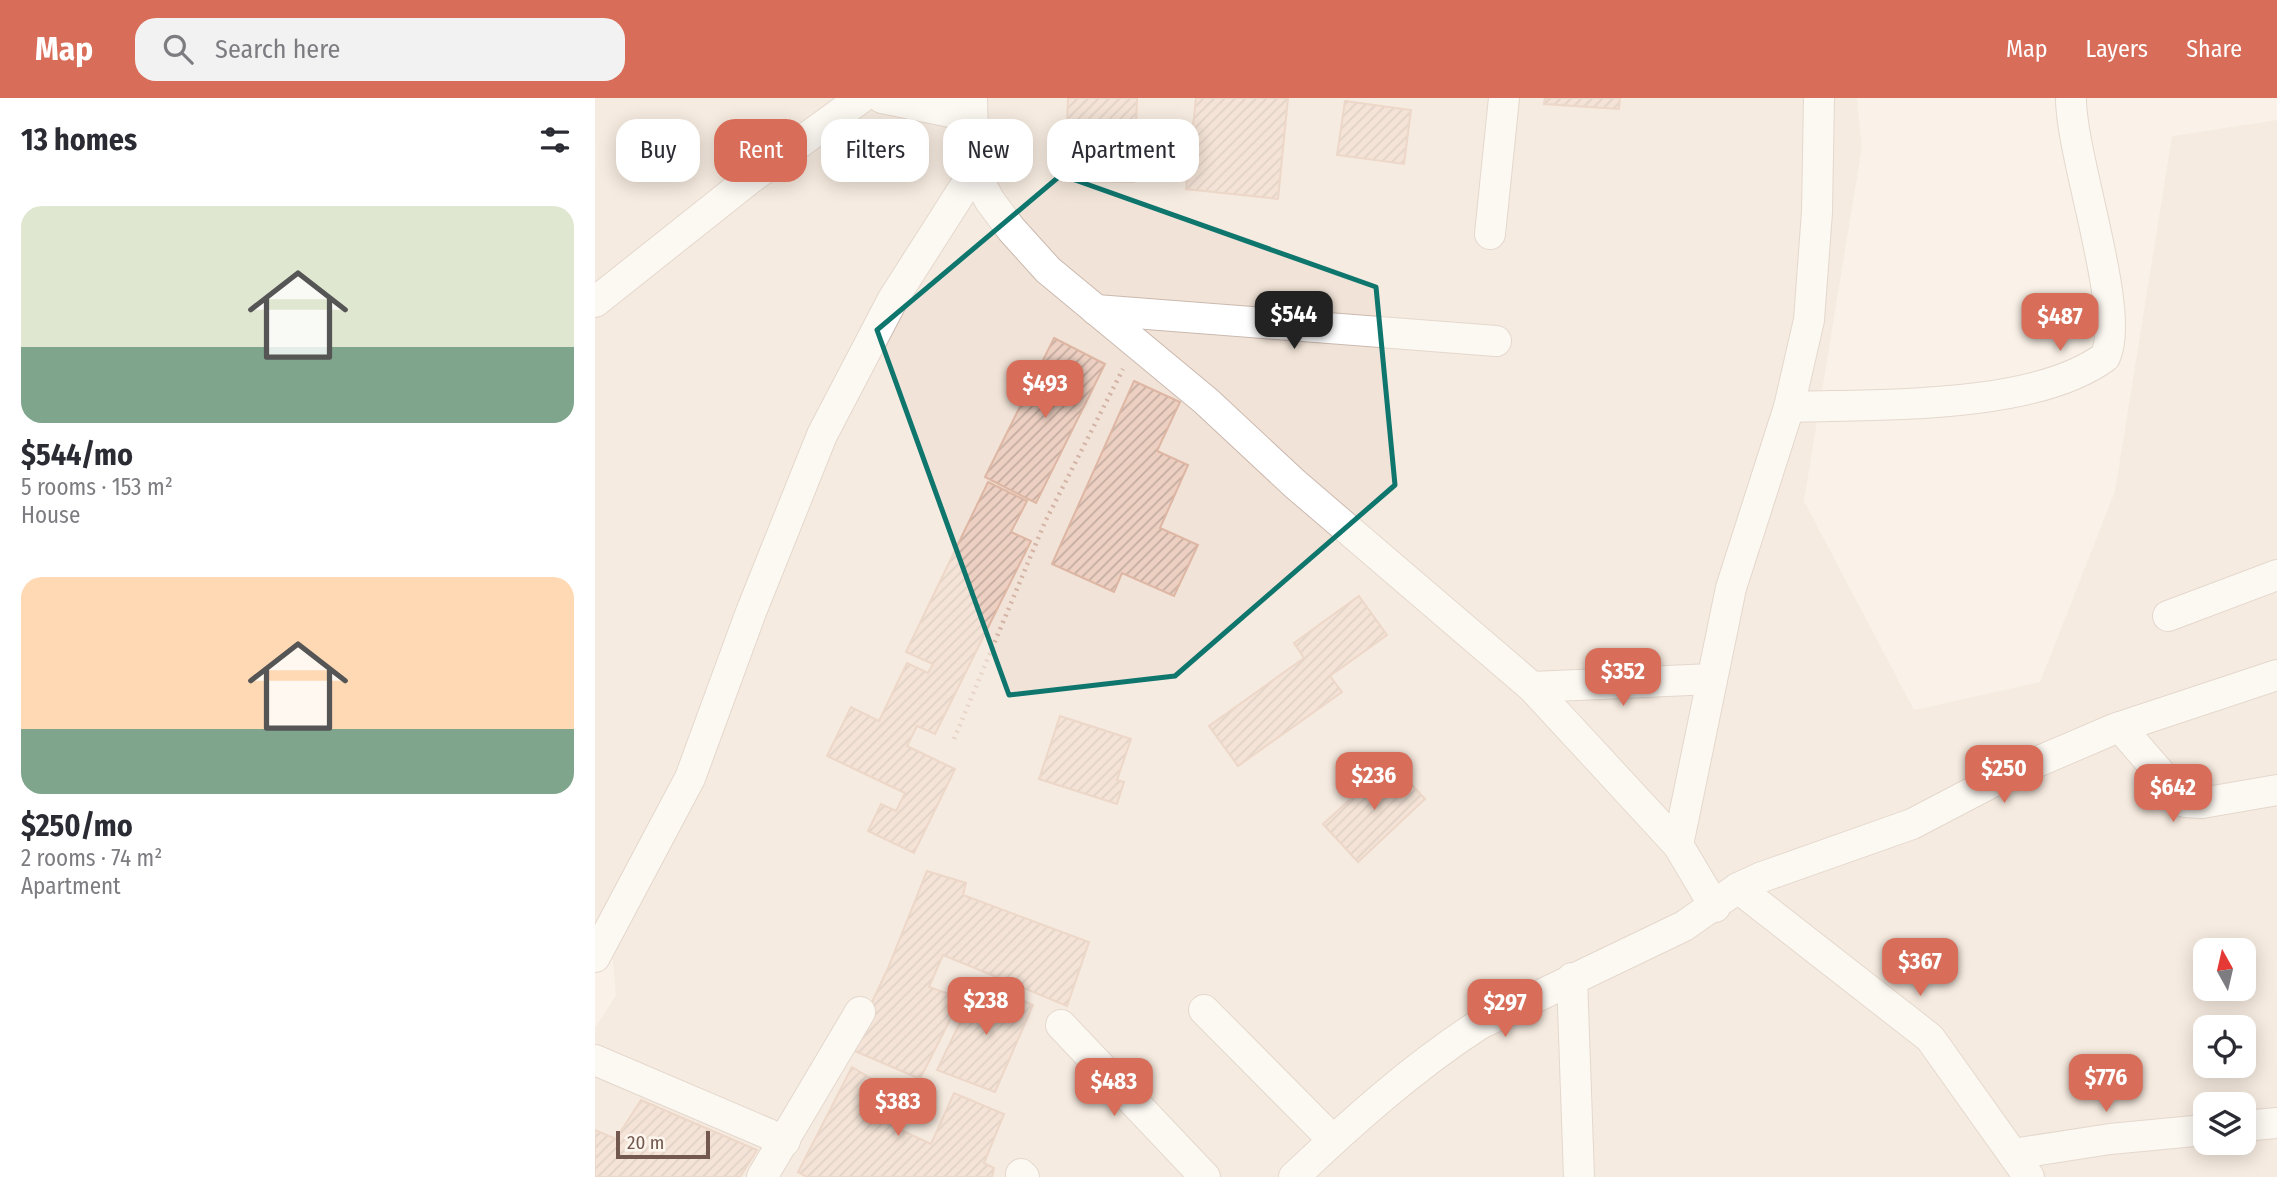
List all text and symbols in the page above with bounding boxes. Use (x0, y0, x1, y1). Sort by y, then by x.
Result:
search box (135, 18, 625, 81)
text: Map (35, 29, 93, 69)
icon: search (159, 30, 197, 68)
text: Search here (215, 34, 340, 65)
text: Map (2006, 35, 2048, 63)
text: Layers (2086, 35, 2148, 63)
text: Share (2186, 35, 2242, 63)
chip: Buy (616, 119, 700, 182)
chip: Rent (714, 119, 807, 182)
chip: Filters (821, 119, 929, 182)
chip: New (943, 119, 1033, 182)
chip: Apartment (1047, 119, 1199, 182)
icon: filters (536, 121, 574, 159)
text: 13 homes (21, 122, 137, 158)
icon: home (235, 252, 361, 378)
pin: $544 (1253, 292, 1335, 351)
pin: $487 (2019, 294, 2101, 353)
text: $544 (1271, 300, 1317, 328)
text: $487 (2038, 302, 2082, 330)
pin: $493 (1004, 360, 1086, 420)
text: $493 (1022, 369, 1068, 397)
text: $544/mo (21, 437, 133, 473)
text: 5 rooms · 153 m² (21, 473, 173, 501)
text: House (21, 501, 80, 529)
icon: home (235, 623, 361, 749)
pin: $352 (1582, 648, 1664, 708)
text: $352 (1601, 657, 1645, 685)
pin: $250 (1963, 746, 2045, 805)
pin: $236 (1333, 752, 1415, 812)
text: $250 (1981, 754, 2027, 782)
text: $236 (1352, 761, 1396, 789)
pin: $642 (2132, 764, 2214, 824)
text: $642 (2150, 773, 2196, 801)
text: $250/mo (21, 808, 133, 844)
text: 2 rooms · 74 m² (21, 844, 162, 872)
text: Apartment (21, 872, 121, 900)
north arrow (2193, 938, 2256, 1001)
map controls (2193, 938, 2256, 1155)
pin: $367 (1879, 939, 1961, 998)
text: $367 (1898, 947, 1942, 975)
pin: $238 (945, 978, 1027, 1037)
pin: $297 (1464, 979, 1546, 1039)
text: $238 (964, 986, 1008, 1014)
text: $297 (1483, 988, 1527, 1016)
button: locate (2193, 1015, 2256, 1078)
pin: $776 (2065, 1054, 2147, 1114)
pin: $483 (1073, 1058, 1155, 1118)
text: $776 (2085, 1063, 2127, 1091)
text: $483 (1091, 1067, 1137, 1095)
pin: $383 (857, 1079, 939, 1138)
text: $383 (875, 1087, 921, 1115)
button: layers (2193, 1092, 2256, 1155)
scale bar (616, 1128, 711, 1160)
text: 20 m (627, 1131, 664, 1154)

